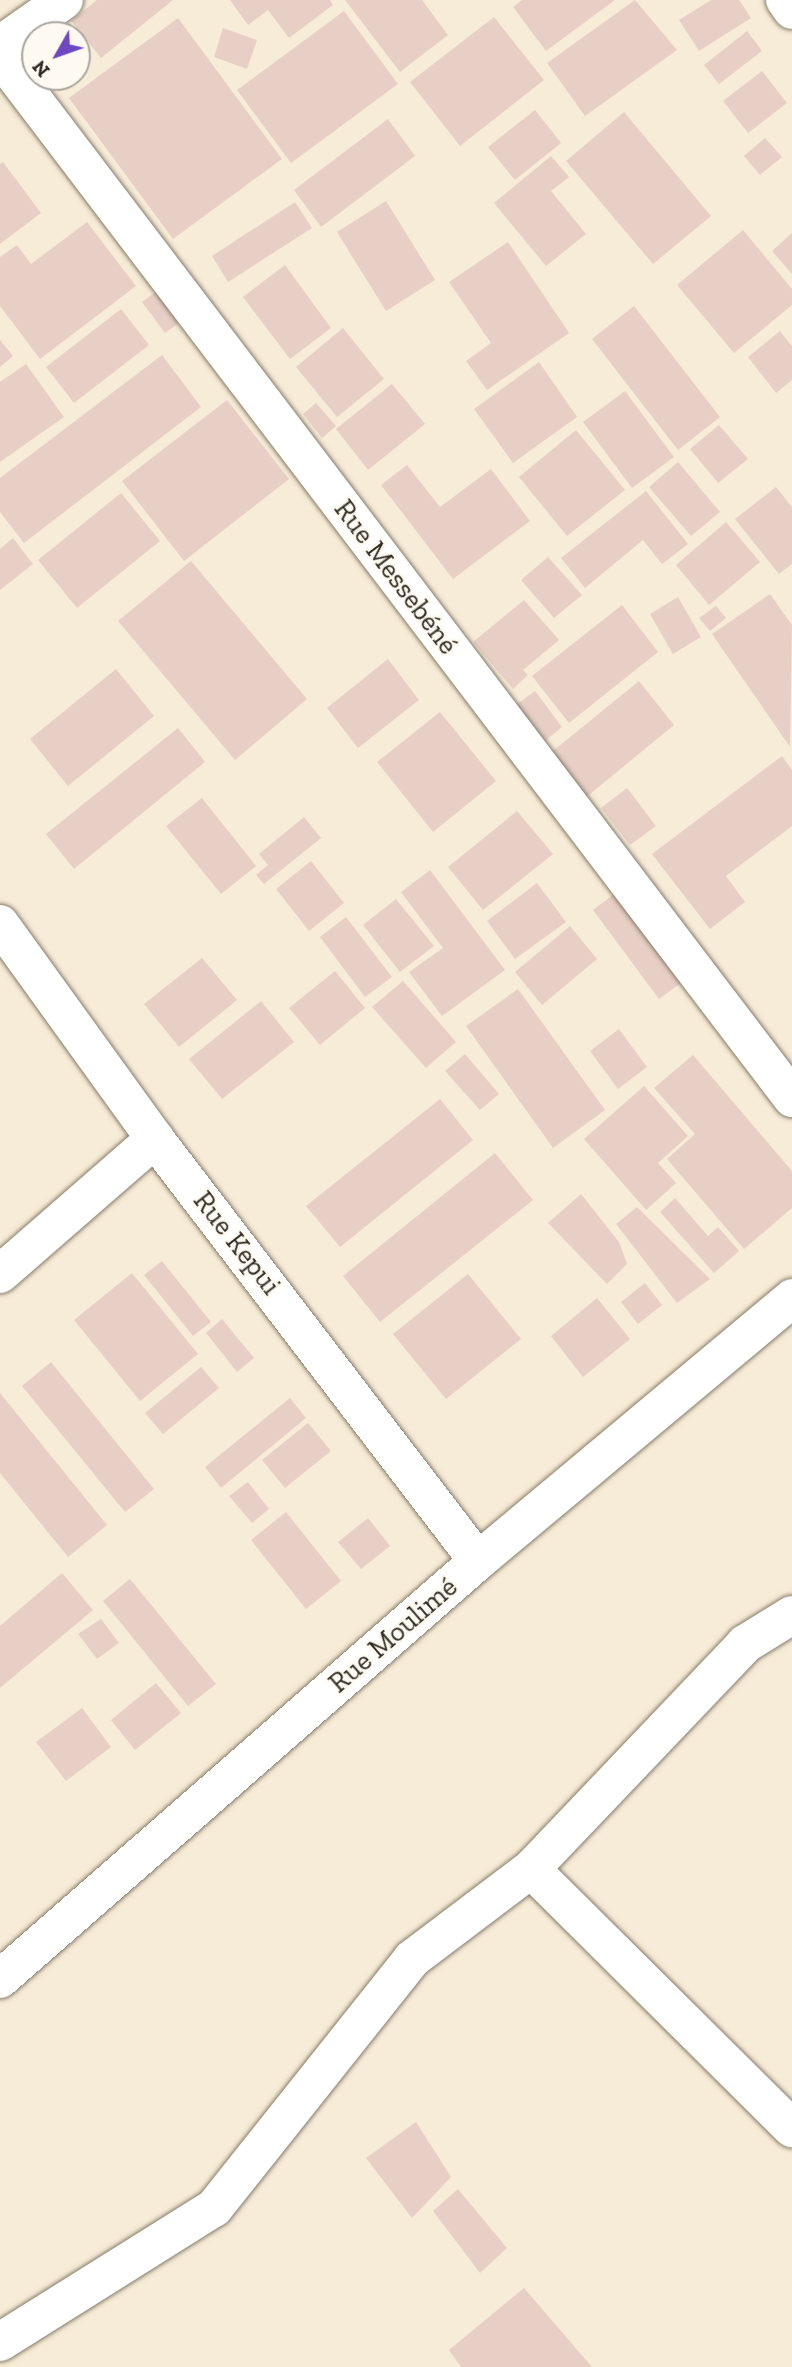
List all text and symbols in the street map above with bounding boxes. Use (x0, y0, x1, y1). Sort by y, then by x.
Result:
north arrow (21, 21, 91, 91)
text: N (28, 56, 55, 81)
street label: Rue Messebéné (327, 493, 465, 661)
street label: Rue Kepui (186, 1185, 288, 1301)
street label: Rue Moulimé (322, 1570, 464, 1700)

